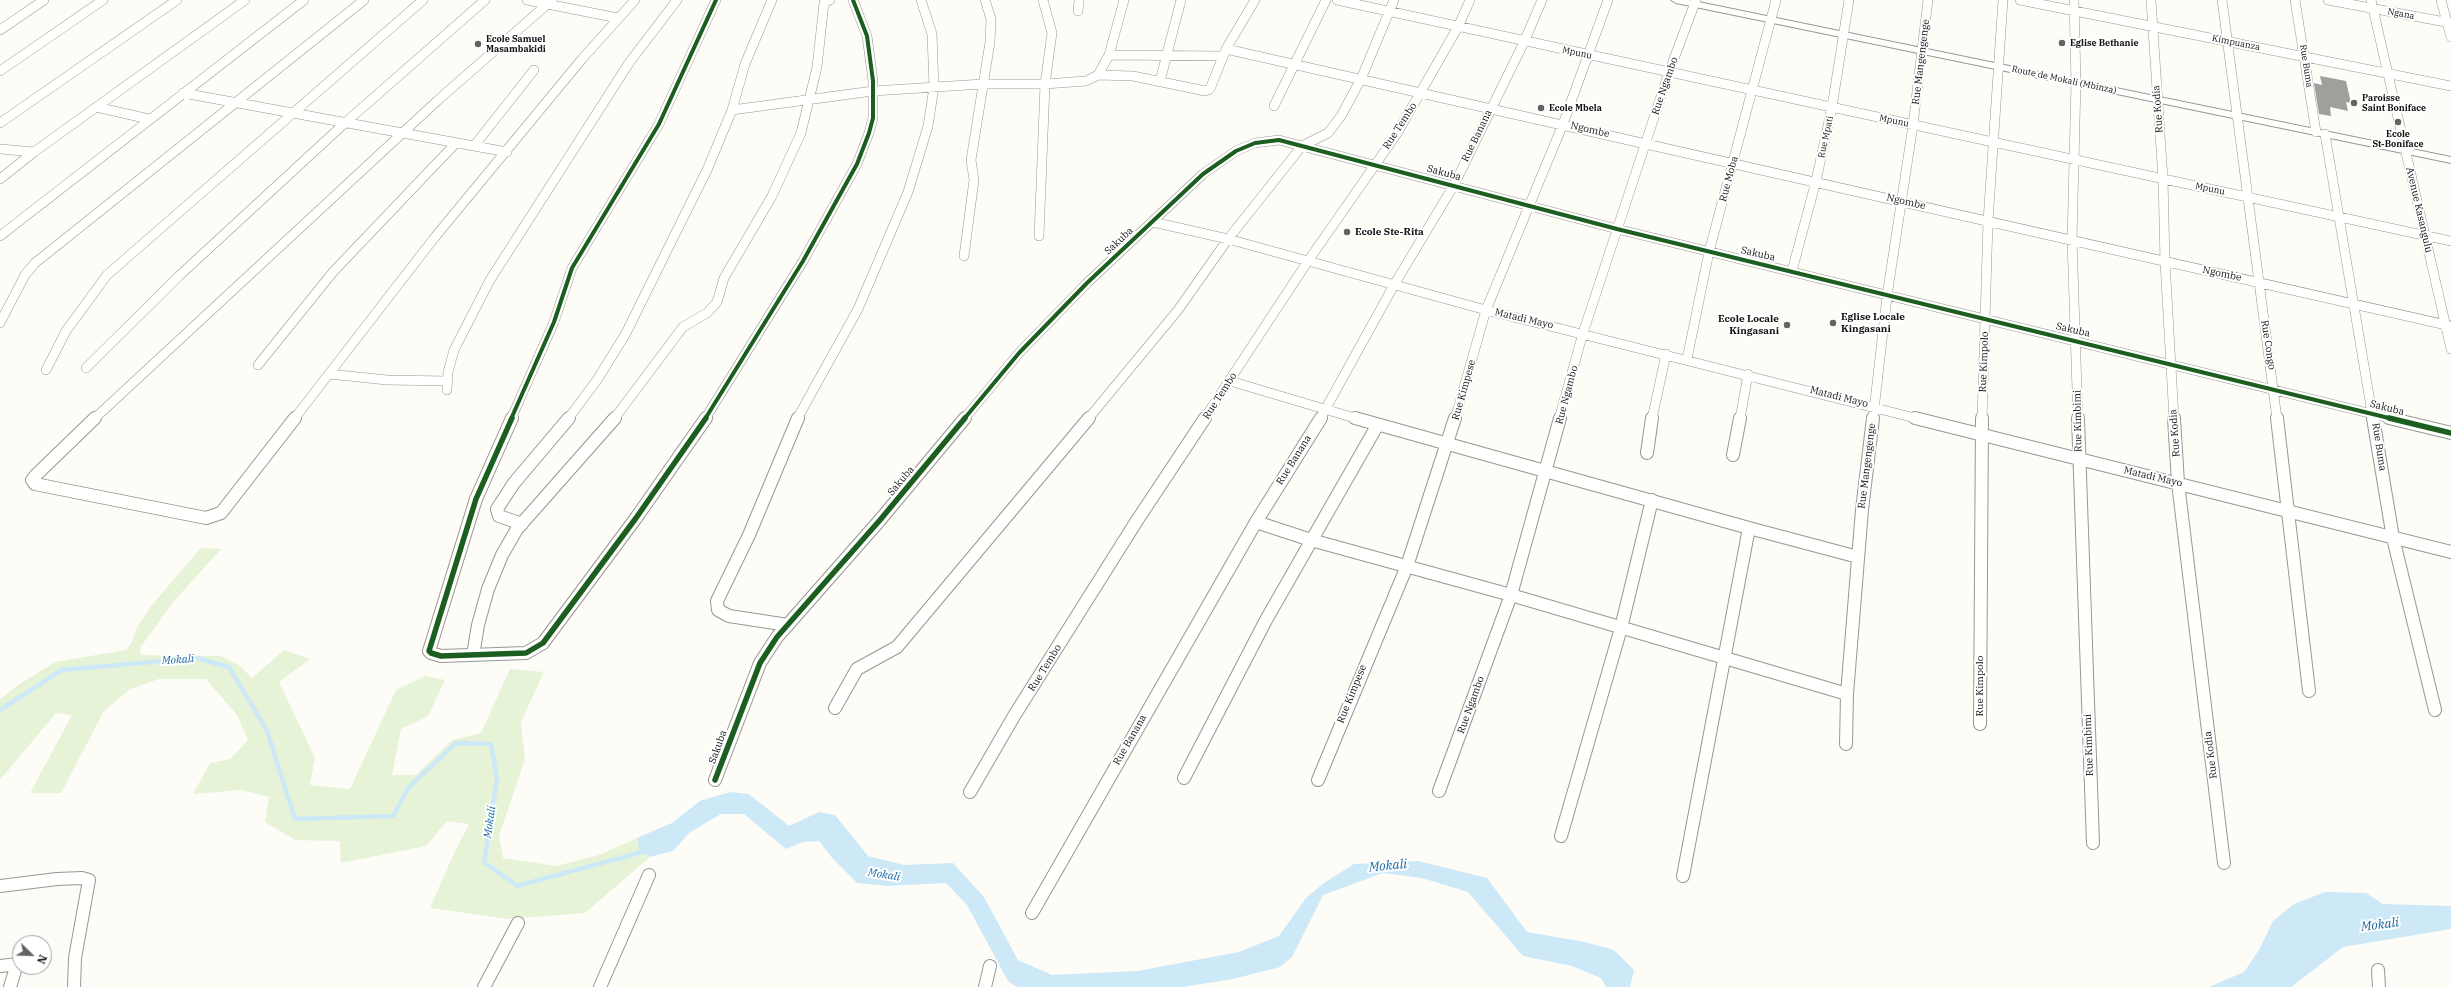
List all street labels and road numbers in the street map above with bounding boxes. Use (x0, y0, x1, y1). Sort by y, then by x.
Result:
street label: Ngana (2387, 6, 2415, 22)
street label: Rue Mangengenge (1910, 19, 1932, 105)
street label: Kimpuanza (2211, 33, 2261, 53)
street label: Rue Buma (2297, 44, 2315, 88)
street label: Mpunu (1561, 45, 1593, 61)
street label: Rue Ngambo (1650, 56, 1680, 116)
street label: Route de Mokali (Mbinza) (2011, 64, 2117, 96)
street label: Rue Kodia (2150, 85, 2166, 133)
street label: Rue Tembo (1380, 100, 1420, 152)
street label: Rue Banana (1459, 108, 1495, 164)
street label: Mpunu (1878, 113, 1910, 129)
street label: Rue Mpati (1816, 115, 1836, 159)
street label: Ngombe (1569, 120, 1611, 140)
street label: Rue Moba (1717, 155, 1741, 203)
street label: Sakuba (1426, 163, 1462, 183)
street label: Avenue Kasangulu (2403, 166, 2435, 254)
street label: Mpunu (2194, 181, 2226, 197)
street label: Ngombe (1885, 192, 1927, 212)
street label: Sakuba (1102, 225, 1136, 257)
street label: Sakuba (1740, 244, 1776, 264)
street label: Ngombe (2201, 264, 2243, 284)
street label: Matadi Mayo (1494, 306, 1554, 332)
street label: Rue Congo (2258, 319, 2278, 371)
street label: Sakuba (2055, 320, 2091, 340)
street label: Rue Kimpolo (1977, 331, 1991, 393)
street label: Rue Kimpese (1450, 358, 1478, 422)
street label: Rue Ngambo (1553, 364, 1581, 426)
street label: Rue Tembo (1200, 370, 1240, 422)
street label: Matadi Mayo (1809, 384, 1869, 410)
street label: Rue Kimbimi (2071, 390, 2085, 452)
street label: Sakuba (2369, 398, 2405, 418)
street label: Rue Kodia (2167, 409, 2183, 457)
street label: Rue Buma (2369, 422, 2389, 472)
street label: Rue Mangengenge (1856, 423, 1878, 509)
street label: Rue Banana (1274, 433, 1314, 487)
street label: Sakuba (885, 464, 917, 498)
street label: Matadi Mayo (2123, 464, 2183, 490)
street label: Rue Tembo (1026, 642, 1064, 694)
street label: Rue Kimpolo (1974, 656, 1986, 716)
street label: Rue Kimpese (1335, 663, 1369, 725)
street label: Rue Ngambo (1455, 675, 1487, 735)
street label: Rue Banana (1111, 713, 1149, 767)
street label: Rue Kimbimi (2082, 714, 2096, 776)
street label: Sakuba (706, 729, 730, 765)
street label: Rue Kodia (2202, 731, 2220, 779)

